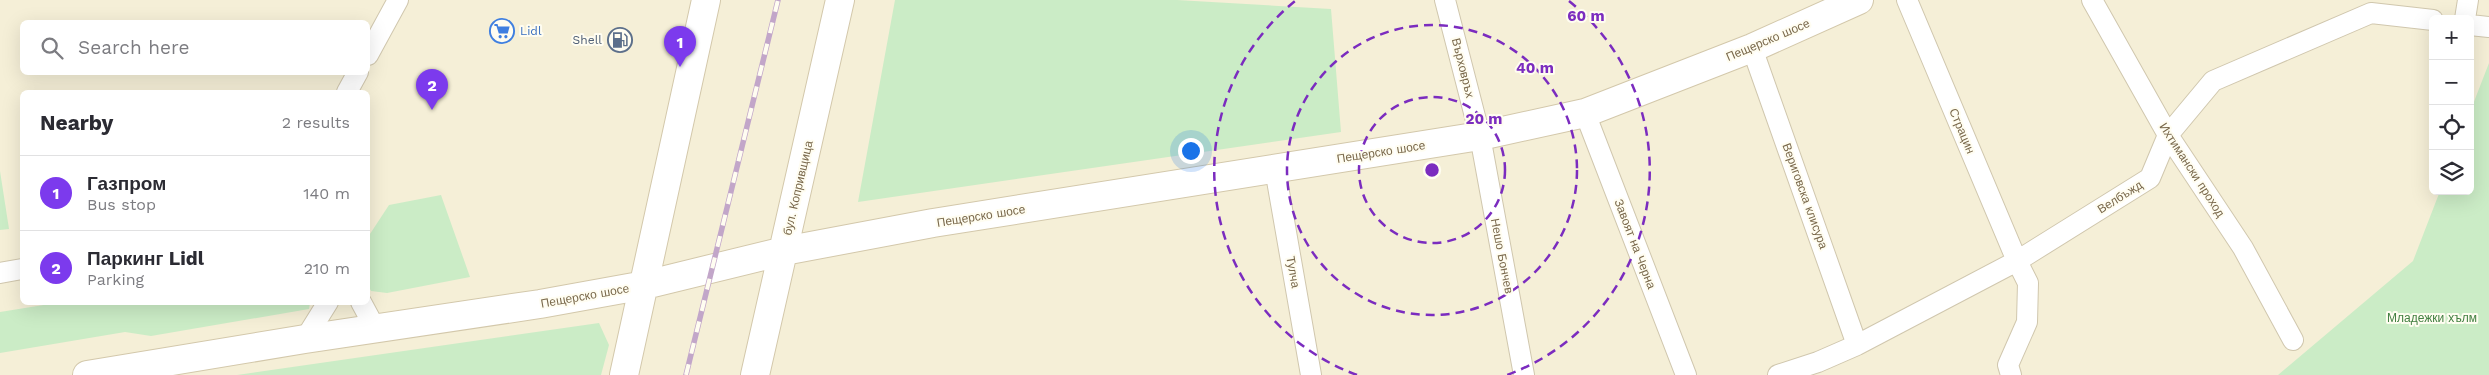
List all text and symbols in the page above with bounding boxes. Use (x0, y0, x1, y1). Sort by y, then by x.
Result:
text: 60 m (1567, 7, 1605, 25)
map controls (2429, 15, 2474, 195)
button: + (2429, 15, 2474, 60)
street label: Пещерско шосе (1724, 16, 1812, 64)
supermarket icon: Lidl (489, 18, 515, 44)
search box (20, 20, 370, 75)
place label: Lidl (520, 24, 542, 38)
pin: 1 (664, 26, 696, 67)
fuel station icon: Shell (607, 27, 633, 53)
place label: Shell (573, 33, 602, 47)
icon: search (38, 34, 66, 62)
text: Search here (78, 36, 189, 59)
street label: Върховръх (1449, 37, 1477, 99)
text: 40 m (1516, 59, 1554, 77)
button: − (2429, 60, 2474, 105)
pin: 2 (416, 69, 448, 110)
button: locate (2429, 105, 2474, 150)
street label: Страцин (1946, 106, 1978, 156)
text: Nearby (40, 110, 113, 135)
text: 20 m (1465, 110, 1503, 128)
text: 2 results (282, 113, 350, 132)
street label: Ихтимански проход (2156, 120, 2228, 220)
your location (1178, 138, 1204, 164)
street label: Пещерско шосе (1336, 138, 1427, 166)
street label: бул. Копривщица (780, 139, 816, 237)
street label: Вериговска клисура (1779, 141, 1831, 251)
button: layers (2429, 150, 2474, 195)
centre of rings (1423, 161, 1441, 179)
text: Газпром (87, 172, 166, 195)
street label: Велбъжд (2095, 178, 2145, 216)
text: 1 (53, 184, 59, 203)
text: 140 m (303, 184, 350, 203)
text: Bus stop (87, 195, 156, 214)
street label: Завоят на Черна (1611, 197, 1659, 291)
street label: Пещерско шосе (936, 202, 1027, 230)
street label: Нешо Бончев (1488, 217, 1516, 295)
text: Паркинг Lidl (87, 247, 204, 270)
street label: Тулча (1283, 255, 1303, 289)
text: 2 (51, 259, 61, 278)
text: 210 m (304, 259, 350, 278)
text: Parking (87, 270, 144, 289)
street label: Пещерско шосе (540, 281, 631, 311)
park label: Младежки хълм (2387, 311, 2477, 325)

